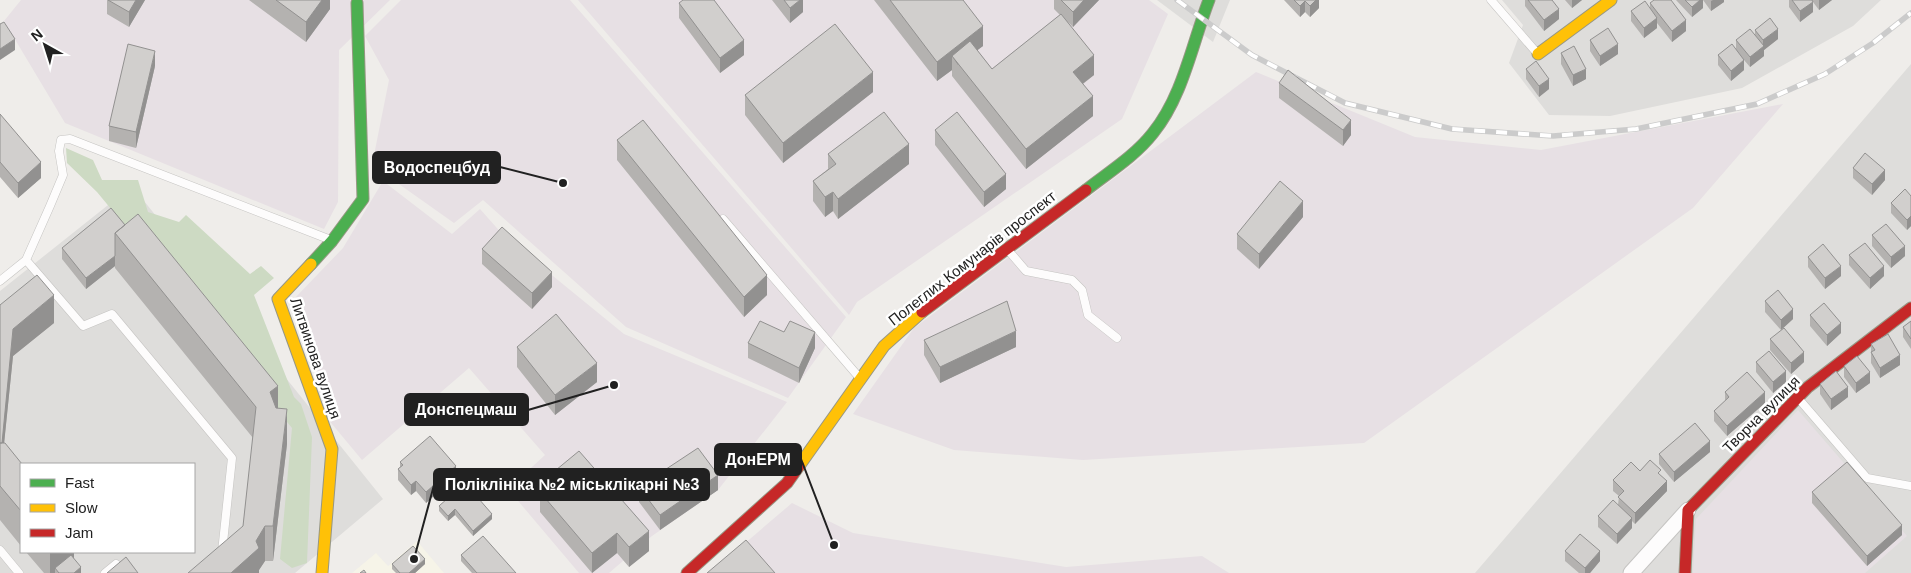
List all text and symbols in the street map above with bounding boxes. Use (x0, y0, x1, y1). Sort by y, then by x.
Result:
north arrow (20, 20, 70, 70)
text: N (28, 25, 46, 44)
callout: Водоспецбуд (373, 152, 500, 183)
text: Водоспецбуд (384, 159, 490, 176)
street label: Полеглих Комунарів проспект (885, 187, 1059, 329)
street label: Литвинова вулиця (287, 295, 345, 421)
street label: Творча вулиця (1719, 372, 1803, 456)
callout: Донспецмаш (405, 394, 528, 425)
text: Донспецмаш (415, 401, 517, 418)
callout: ДонЕРМ (715, 444, 801, 475)
text: ДонЕРМ (725, 451, 791, 468)
legend (20, 463, 195, 553)
callout: Поліклініка №2 міськлікарні №3 (434, 469, 709, 500)
text: Fast (65, 474, 95, 491)
text: Поліклініка №2 міськлікарні №3 (445, 476, 699, 493)
text: Slow (65, 499, 98, 516)
text: Jam (65, 524, 93, 541)

